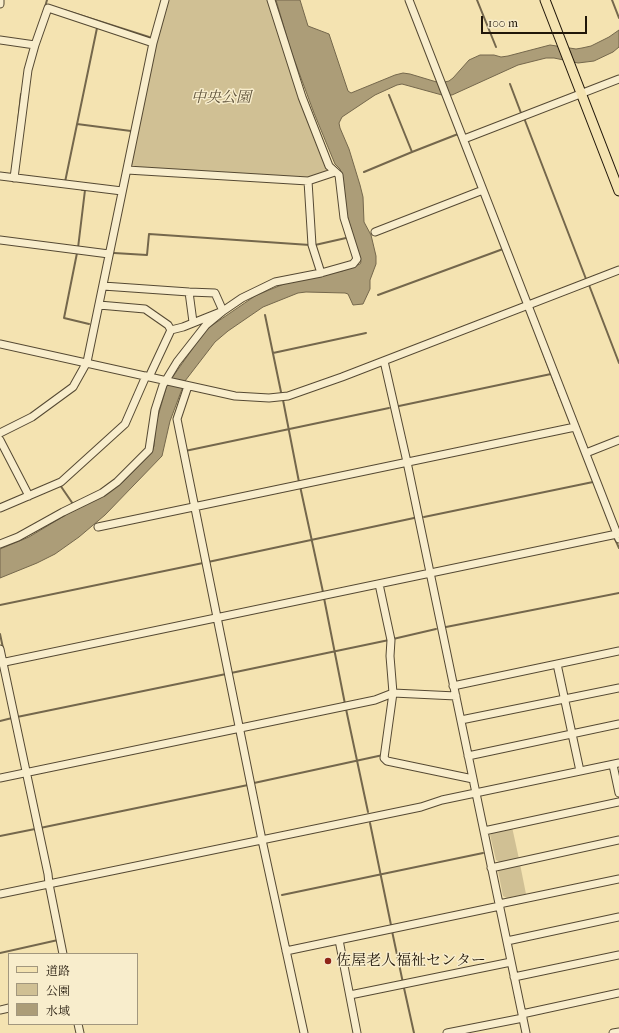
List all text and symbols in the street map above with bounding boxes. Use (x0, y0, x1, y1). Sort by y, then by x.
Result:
scale bar (483, 8, 589, 34)
text: 100 m (488, 16, 518, 30)
park label: 中央公園 (191, 89, 251, 107)
place label: 佐屋老人福祉センター (336, 952, 486, 970)
legend (8, 953, 138, 1025)
marker: 佐屋老人福祉センター (323, 956, 333, 966)
text: 道路 (46, 964, 70, 978)
text: 公園 (46, 984, 70, 998)
text: 水域 (46, 1004, 70, 1018)

